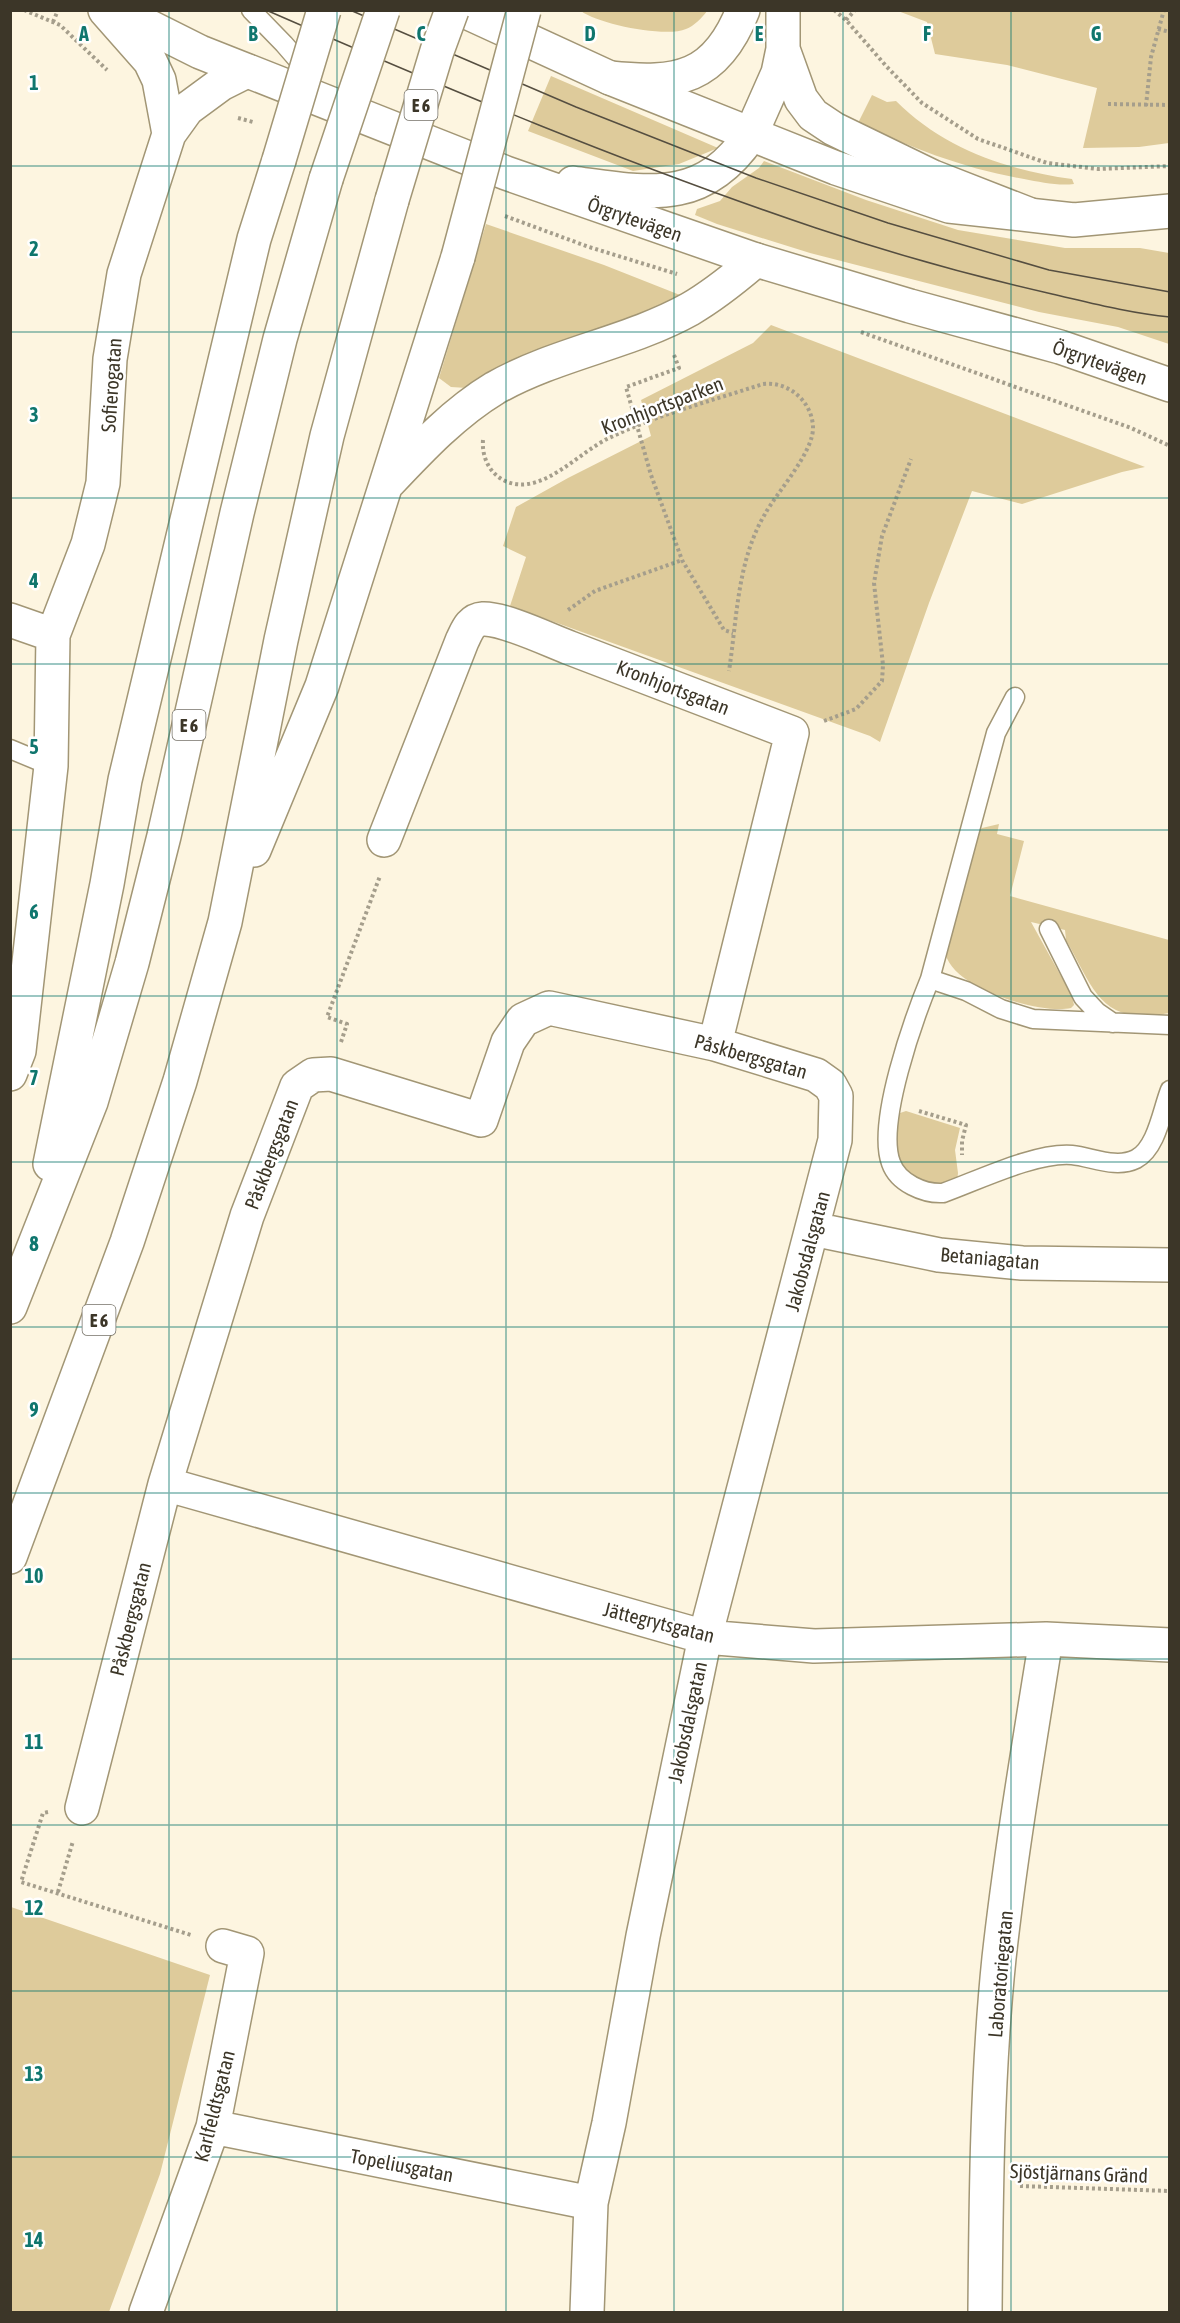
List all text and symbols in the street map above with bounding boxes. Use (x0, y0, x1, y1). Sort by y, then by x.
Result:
text: A (78, 22, 89, 45)
text: B (248, 22, 258, 45)
text: C (417, 22, 426, 45)
text: D (584, 22, 596, 45)
text: E (755, 22, 764, 45)
text: F (923, 22, 931, 45)
text: G (1091, 22, 1102, 45)
text: 1 (29, 71, 39, 94)
road number: E 6 (404, 90, 438, 120)
street label: Örgrytevägen (585, 192, 685, 246)
text: 2 (29, 237, 39, 260)
street label: Örgrytevägen (1050, 335, 1150, 389)
street label: Sofierogatan (96, 337, 126, 433)
street label: Kronhjortsparken (598, 371, 726, 439)
text: 3 (29, 403, 39, 426)
text: 4 (28, 569, 39, 592)
street label: Kronhjortsgatan (613, 655, 733, 719)
road number: E 6 (172, 710, 206, 740)
text: 5 (29, 735, 39, 758)
text: 6 (29, 900, 39, 923)
street label: Påskbergsgatan (692, 1029, 810, 1083)
text: 7 (29, 1066, 39, 1089)
street label: Påskbergsgatan (239, 1096, 303, 1212)
street label: Jakobsdalsgatan (780, 1188, 834, 1314)
text: 8 (29, 1232, 39, 1255)
street label: Betaniagatan (939, 1242, 1041, 1274)
road number: E 6 (82, 1305, 116, 1335)
text: 9 (29, 1398, 39, 1421)
street label: Påskbergsgatan (105, 1560, 155, 1678)
text: 10 (25, 1564, 43, 1587)
street label: Jättegrytsgatan (601, 1597, 717, 1647)
street label: Jakobsdalsgatan (663, 1659, 711, 1785)
text: 11 (25, 1730, 43, 1753)
text: 12 (25, 1896, 43, 1919)
street label: Laboratoriegatan (983, 1909, 1017, 2039)
street label: Karlfeldtsgatan (189, 2048, 239, 2164)
text: 13 (25, 2062, 43, 2085)
street label: Topeliusgatan (349, 2144, 455, 2186)
street label: Sjöstjärnans Gränd (1010, 2159, 1148, 2187)
text: 14 (25, 2228, 43, 2251)

